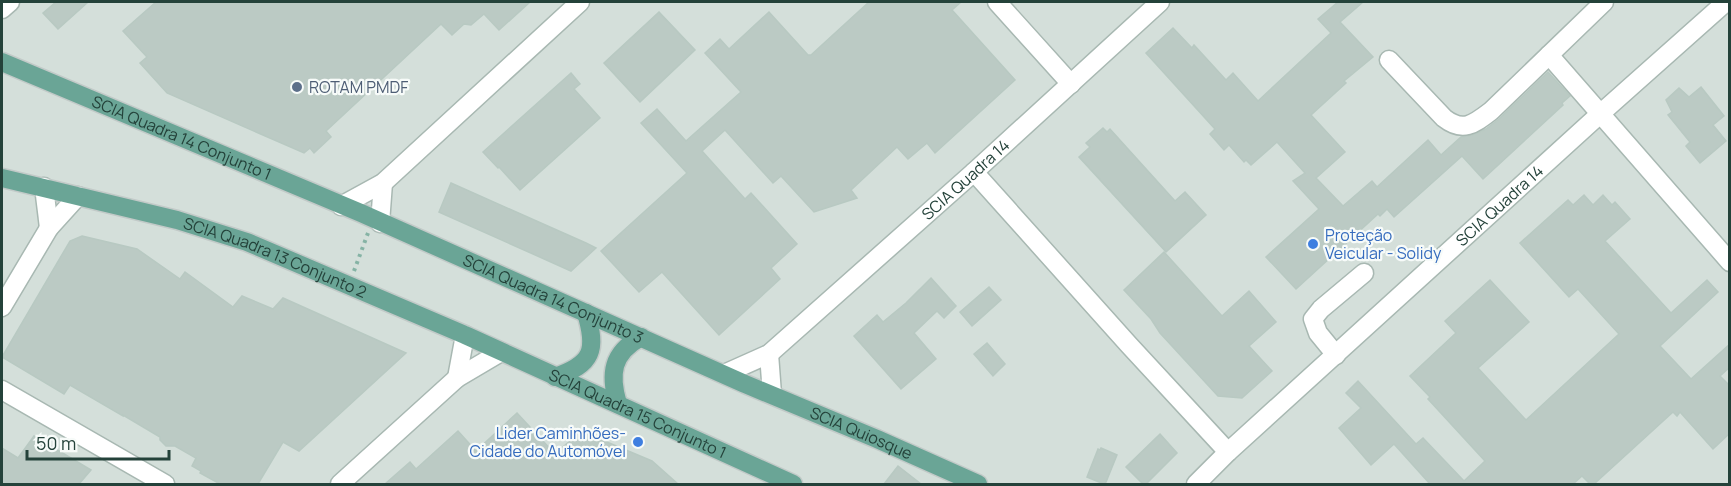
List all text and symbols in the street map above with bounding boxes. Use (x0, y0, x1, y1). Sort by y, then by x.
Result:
place label: ROTAM PMDF (309, 76, 408, 98)
marker: ROTAM PMDF (290, 80, 304, 94)
street label: SCIA Quadra 14 Conjunto 1 (89, 90, 275, 185)
street label: SCIA Quadra 14 (917, 134, 1014, 225)
street label: SCIA Quadra 14 (1451, 160, 1548, 251)
street label: SCIA Quadra 13 Conjunto 2 (181, 212, 370, 303)
place label: Proteção Veicular - Solidy (1325, 224, 1442, 264)
marker: Proteção Veicular - Solidy (1306, 237, 1320, 251)
street label: SCIA Quadra 14 Conjunto 3 (460, 249, 647, 348)
street label: SCIA Quadra 15 Conjunto 1 (545, 364, 730, 463)
street label: SCIA Quiosque (807, 401, 916, 464)
place label: Lider Caminhões- Cidade do Automóvel (470, 422, 626, 462)
scale bar (27, 423, 170, 461)
text: 50 m (36, 431, 76, 455)
marker: Lider Caminhões- Cidade do Automóvel (631, 435, 645, 449)

